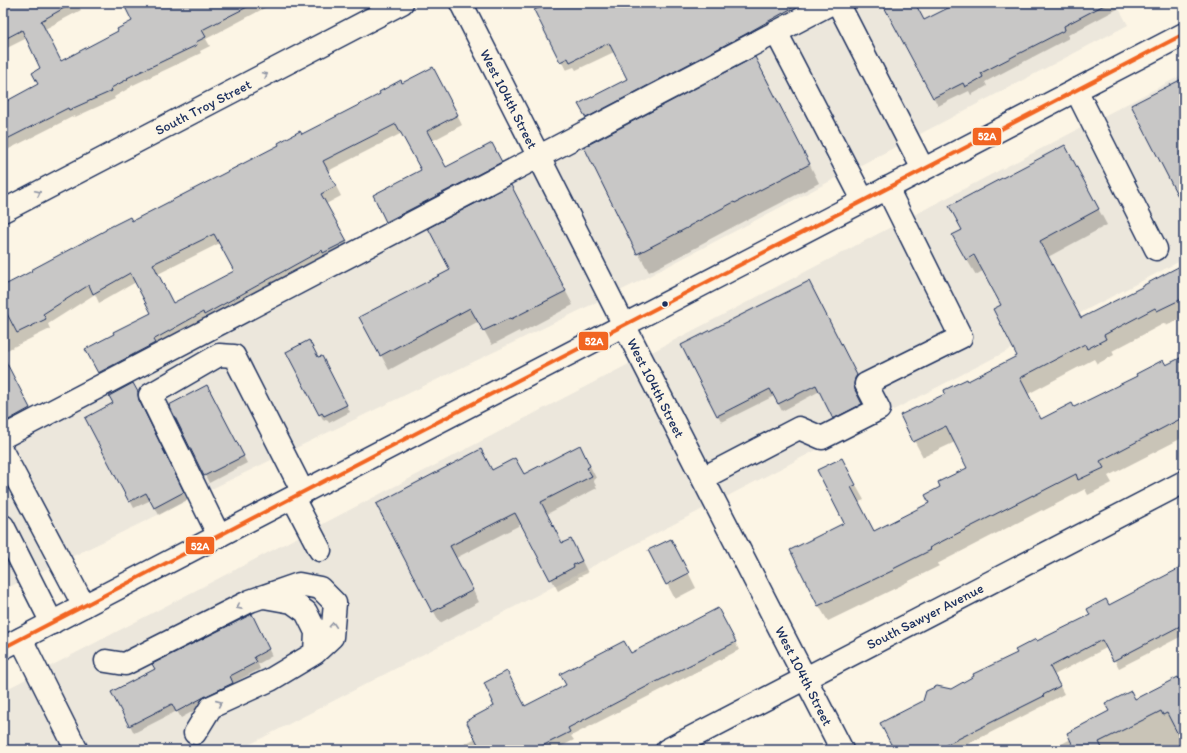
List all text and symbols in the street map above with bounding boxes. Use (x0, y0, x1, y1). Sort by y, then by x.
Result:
street label: West 104th Street (476, 47, 541, 152)
one-way arrow (261, 72, 268, 79)
street label: South Troy Street (152, 76, 254, 139)
line badge: 52A (972, 127, 1002, 146)
text: 52A (978, 130, 997, 143)
one-way arrow (33, 190, 41, 197)
unlabelled marker (660, 299, 670, 309)
line badge: 52A (578, 331, 609, 351)
text: 52A (585, 335, 604, 348)
street label: West 104th Street (623, 336, 688, 441)
line badge: 52A (185, 536, 215, 555)
text: 52A (191, 540, 210, 553)
street label: South Sawyer Avenue (864, 579, 987, 653)
one-way arrow (235, 602, 243, 610)
one-way arrow (328, 622, 337, 628)
street label: West 104th Street (771, 624, 836, 729)
one-way arrow (215, 700, 222, 708)

